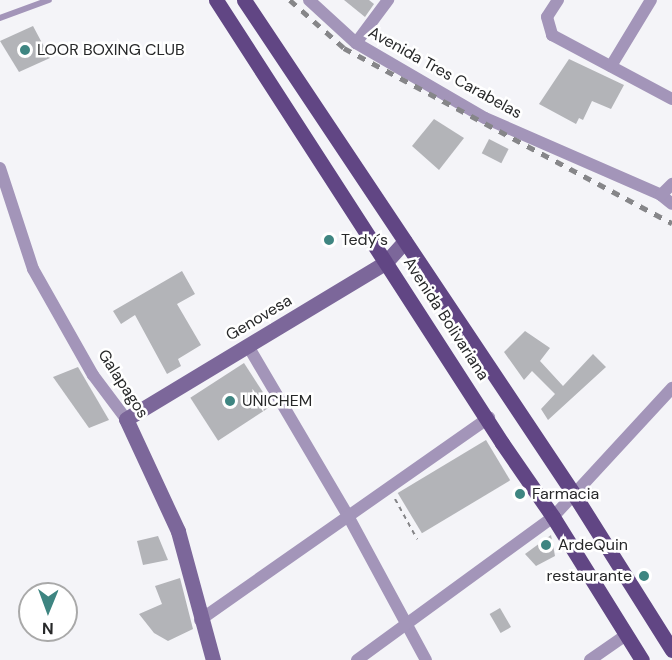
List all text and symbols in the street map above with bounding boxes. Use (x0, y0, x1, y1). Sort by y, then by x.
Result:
street label: Avenida Tres Carabelas (365, 23, 525, 123)
place label: LOOR BOXING CLUB (37, 40, 185, 60)
marker: LOOR BOXING CLUB (18, 43, 32, 57)
place label: Tedy´s (341, 230, 388, 250)
marker: Tedy´s (322, 233, 336, 247)
street label: Avenida Bolivariana (399, 254, 493, 384)
street label: Genovesa (223, 291, 295, 345)
street label: Galapagos (94, 346, 152, 422)
place label: UNICHEM (242, 391, 312, 411)
marker: UNICHEM (223, 394, 237, 408)
place label: Farmacia (532, 484, 599, 504)
marker: Farmacia (513, 487, 527, 501)
place label: ArdeQuin (558, 535, 628, 555)
marker: ArdeQuin (539, 538, 553, 552)
place label: restaurante (547, 566, 632, 586)
marker: restaurante (637, 569, 651, 583)
north arrow (18, 582, 78, 642)
text: N (42, 618, 54, 639)

